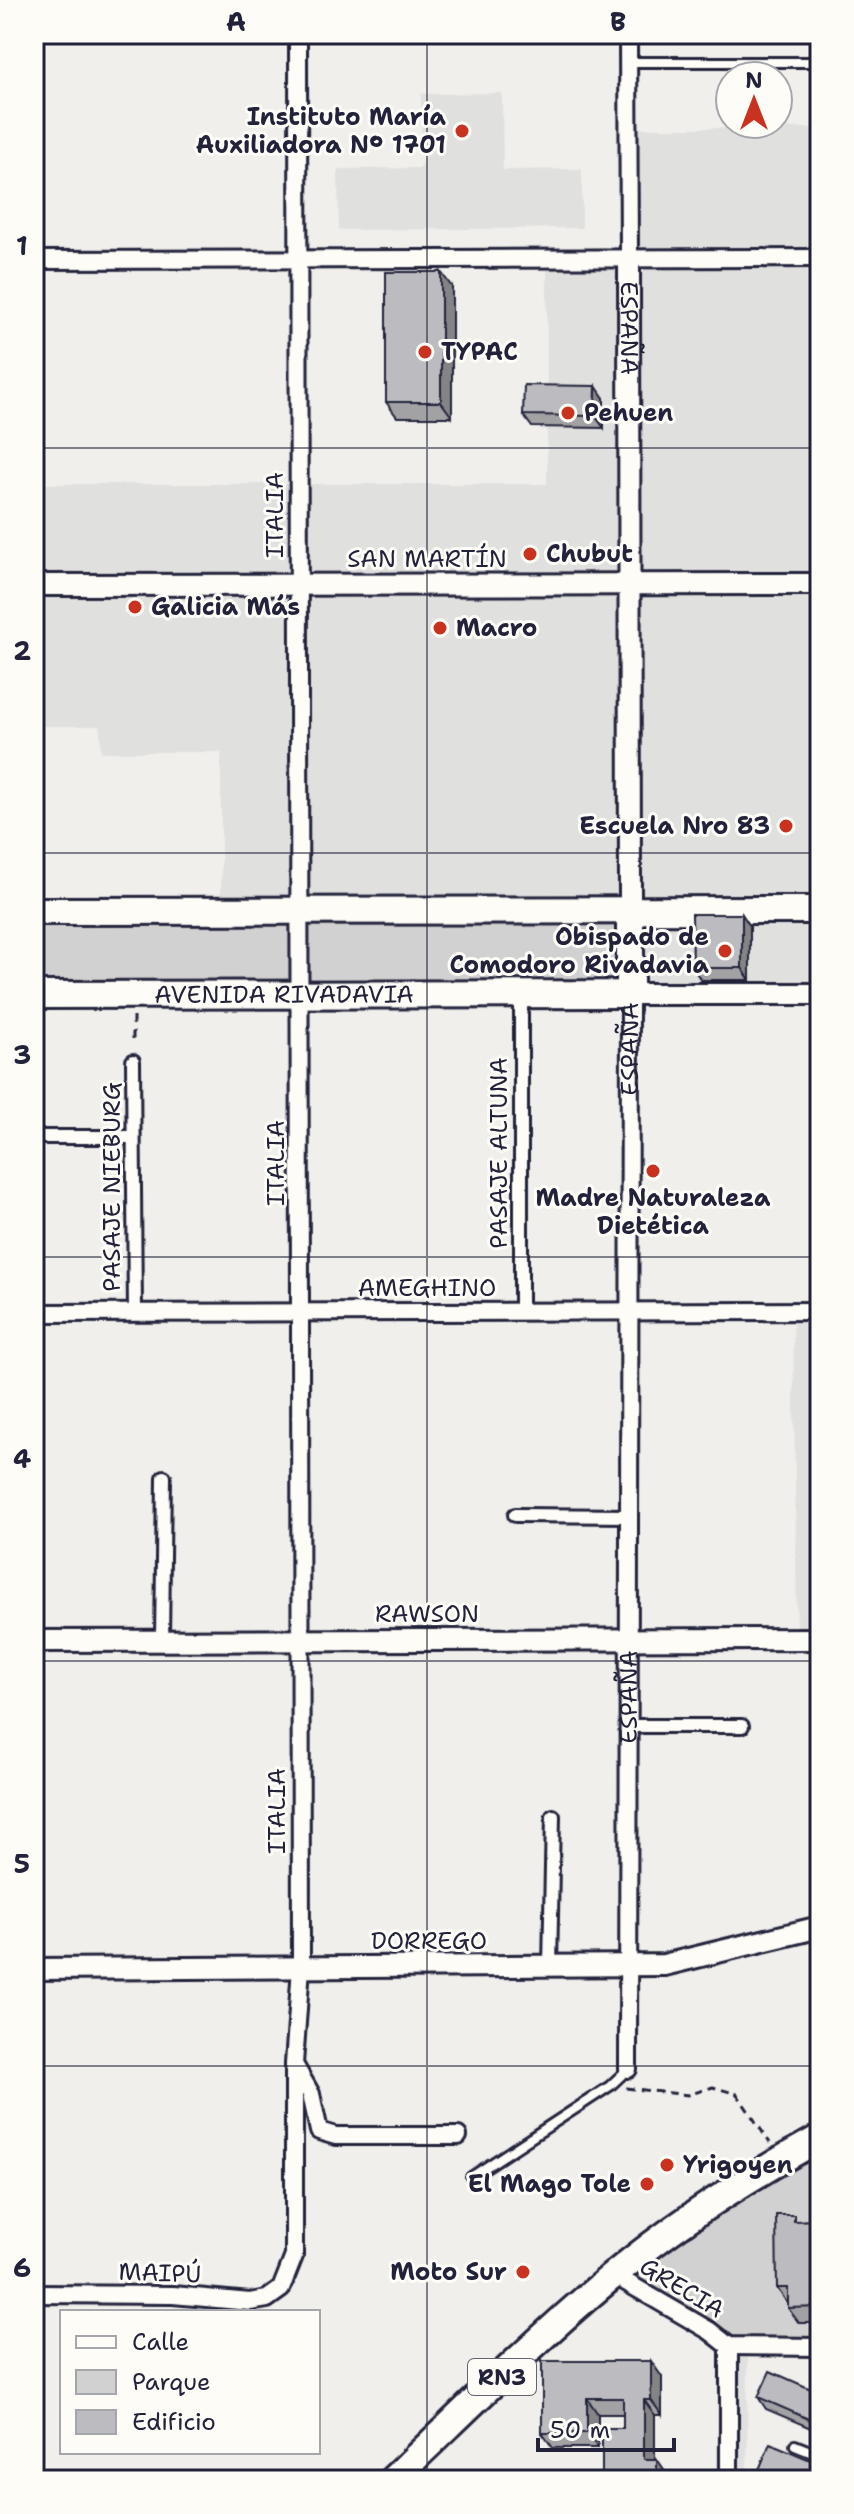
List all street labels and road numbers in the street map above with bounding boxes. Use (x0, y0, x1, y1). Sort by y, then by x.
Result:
street label: ESPAÑA (613, 281, 645, 375)
street label: ITALIA (259, 472, 291, 558)
street label: SAN MARTÍN (347, 543, 507, 575)
street label: AVENIDA RIVADAVIA (154, 978, 414, 1011)
street label: ESPAÑA (614, 1002, 646, 1096)
street label: PASAJE ALTUNA (483, 1057, 515, 1249)
street label: PASAJE NIEBURG (96, 1082, 128, 1292)
street label: ITALIA (260, 1120, 292, 1206)
street label: AMEGHINO (358, 1272, 496, 1304)
street label: RAWSON (375, 1598, 479, 1630)
street label: ESPAÑA (613, 1650, 645, 1744)
street label: ITALIA (261, 1768, 293, 1854)
street label: DORREGO (371, 1925, 487, 1957)
street label: GRECIA (634, 2250, 730, 2326)
street label: MAIPÚ (118, 2256, 202, 2290)
road number: RN3 (468, 2359, 536, 2395)

